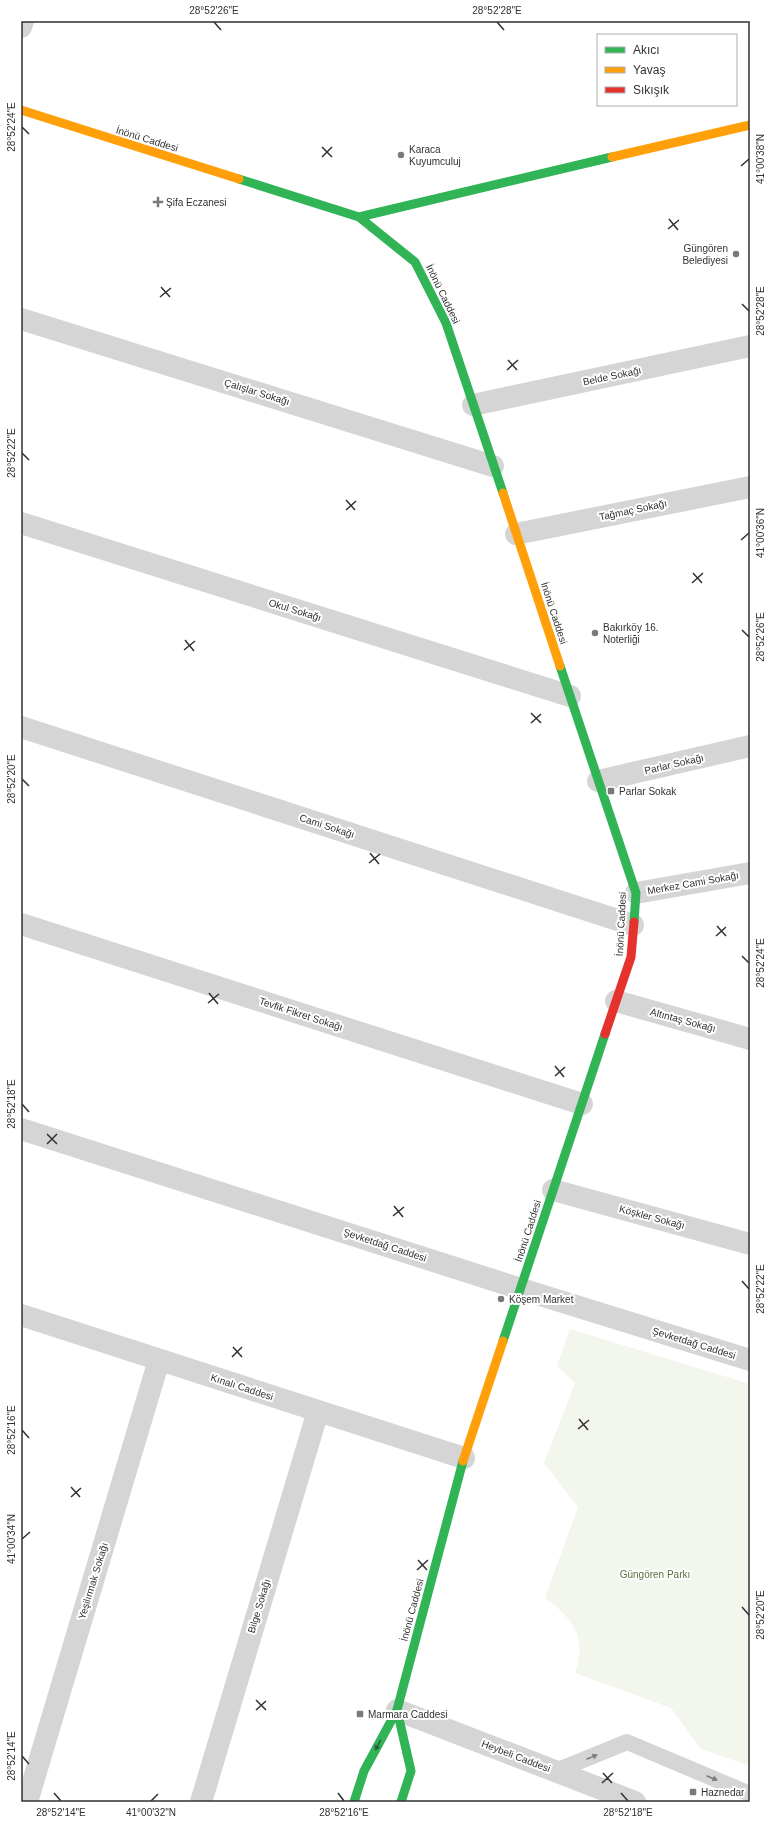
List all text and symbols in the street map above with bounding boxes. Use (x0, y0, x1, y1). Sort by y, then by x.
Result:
text: 28°52'26"E (189, 5, 239, 16)
text: 28°52'28"E (472, 5, 522, 16)
legend (597, 34, 737, 106)
text: Akıcı (633, 43, 660, 57)
text: Yavaş (633, 63, 665, 77)
text: Sıkışık (633, 83, 670, 97)
text: 28°52'24"E (6, 102, 17, 152)
street label: İnönü Caddesi (115, 123, 180, 154)
text: 41°00'38"N (755, 134, 766, 184)
place label: Karaca Kuyumculuj (409, 144, 461, 167)
marker: Karaca Kuyumculuj (396, 150, 406, 160)
marker: Şifa Eczanesi (153, 197, 163, 207)
place label: Şifa Eczanesi (166, 197, 227, 208)
place label: Güngören Belediyesi (682, 243, 728, 266)
marker: Güngören Belediyesi (731, 249, 741, 259)
street label: İnönü Caddesi (424, 262, 463, 325)
text: 28°52'28"E (755, 286, 766, 336)
street label: Belde Sokağı (582, 364, 642, 388)
street label: Çalışlar Sokağı (223, 377, 291, 407)
text: 28°52'22"E (6, 428, 17, 478)
street label: Tağmaç Sokağı (598, 497, 668, 523)
text: 41°00'36"N (755, 508, 766, 558)
street label: İnönü Caddesi (539, 580, 570, 645)
street label: Okul Sokağı (267, 597, 323, 623)
text: 28°52'26"E (755, 612, 766, 662)
place label: Bakırköy 16. Noterliği (603, 622, 659, 645)
marker: Bakırköy 16. Noterliği (590, 628, 600, 638)
street label: Parlar Sokağı (643, 752, 705, 776)
text: 28°52'20"E (6, 754, 17, 804)
marker: Parlar Sokak (606, 786, 616, 796)
place label: Parlar Sokak (619, 786, 677, 797)
street label: Cami Sokağı (298, 812, 356, 840)
street label: Merkez Cami Sokağı (646, 870, 740, 896)
street label: İnönü Caddesi (613, 891, 628, 956)
text: 28°52'24"E (755, 938, 766, 988)
street label: Tevfik Fikret Sokağı (258, 995, 344, 1033)
street label: Altıntaş Sokağı (649, 1006, 717, 1034)
text: 28°52'18"E (6, 1079, 17, 1129)
street label: İnönü Caddesi (512, 1198, 543, 1263)
street label: Köşkler Sokağı (618, 1203, 686, 1231)
street label: Şevketdağ Caddesi (342, 1226, 428, 1264)
text: 28°52'22"E (755, 1264, 766, 1314)
marker: Köşem Market (496, 1294, 506, 1304)
place label: Köşem Market (509, 1294, 574, 1305)
street label: Şevketdağ Caddesi (651, 1325, 737, 1361)
street label: Kınalı Caddesi (209, 1372, 275, 1402)
text: 28°52'16"E (6, 1405, 17, 1455)
text: 41°00'34"N (6, 1514, 17, 1564)
street label: Yeşilırmak Sokağı (76, 1541, 110, 1621)
park label: Güngören Parkı (620, 1569, 690, 1580)
street label: İnönü Caddesi (397, 1577, 426, 1643)
street label: Bilge Sokağı (246, 1578, 272, 1634)
text: 28°52'20"E (755, 1590, 766, 1640)
marker: Marmara Caddesi (355, 1709, 365, 1719)
place label: Marmara Caddesi (368, 1709, 447, 1720)
text: 28°52'14"E (6, 1731, 17, 1781)
street label: Heybeli Caddesi (480, 1738, 552, 1774)
one-way arrow (375, 1739, 382, 1751)
one-way arrow (586, 1753, 598, 1759)
one-way arrow (706, 1775, 718, 1781)
marker: Haznedar (688, 1787, 698, 1797)
place label: Haznedar (701, 1787, 745, 1798)
text: 28°52'14"E (36, 1807, 86, 1818)
text: 41°00'32"N (126, 1807, 176, 1818)
text: 28°52'16"E (319, 1807, 369, 1818)
text: 28°52'18"E (603, 1807, 653, 1818)

